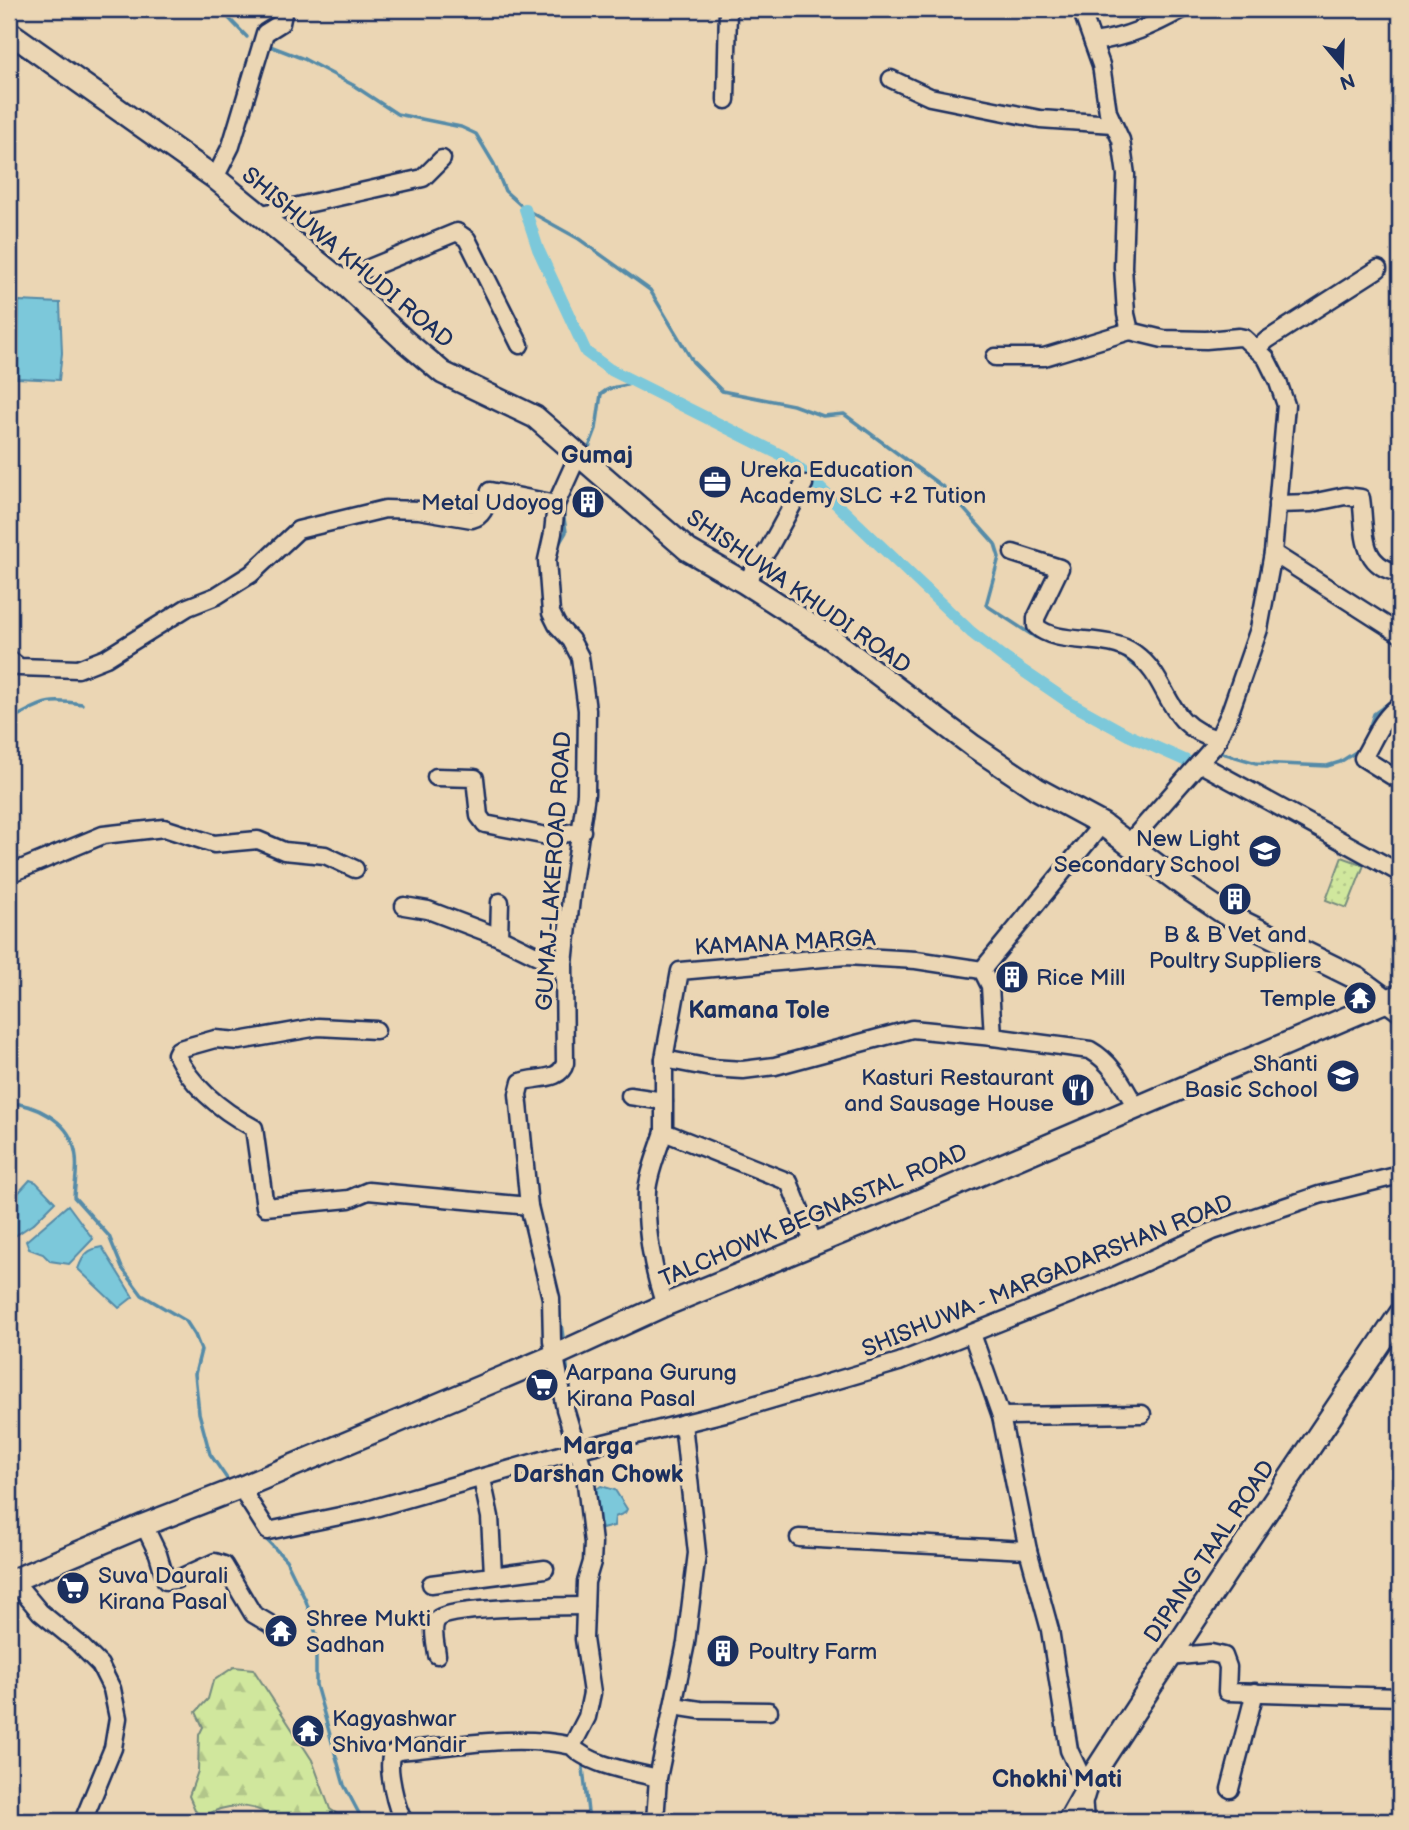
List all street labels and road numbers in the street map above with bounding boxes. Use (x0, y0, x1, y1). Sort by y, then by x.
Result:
street label: SHISHUWA KHUDI ROAD (236, 161, 459, 354)
street label: SHISHUWA KHUDI ROAD (681, 504, 916, 680)
street label: GUMAJ-LAKEROAD ROAD (530, 730, 578, 1012)
street label: KAMANA MARGA (694, 924, 877, 962)
street label: TALCHOWK BEGNASTAL ROAD (655, 1138, 972, 1294)
street label: SHISHUWA - MARGADARSHAN ROAD (858, 1188, 1237, 1363)
street label: DIPANG TAAL ROAD (1138, 1455, 1281, 1648)

